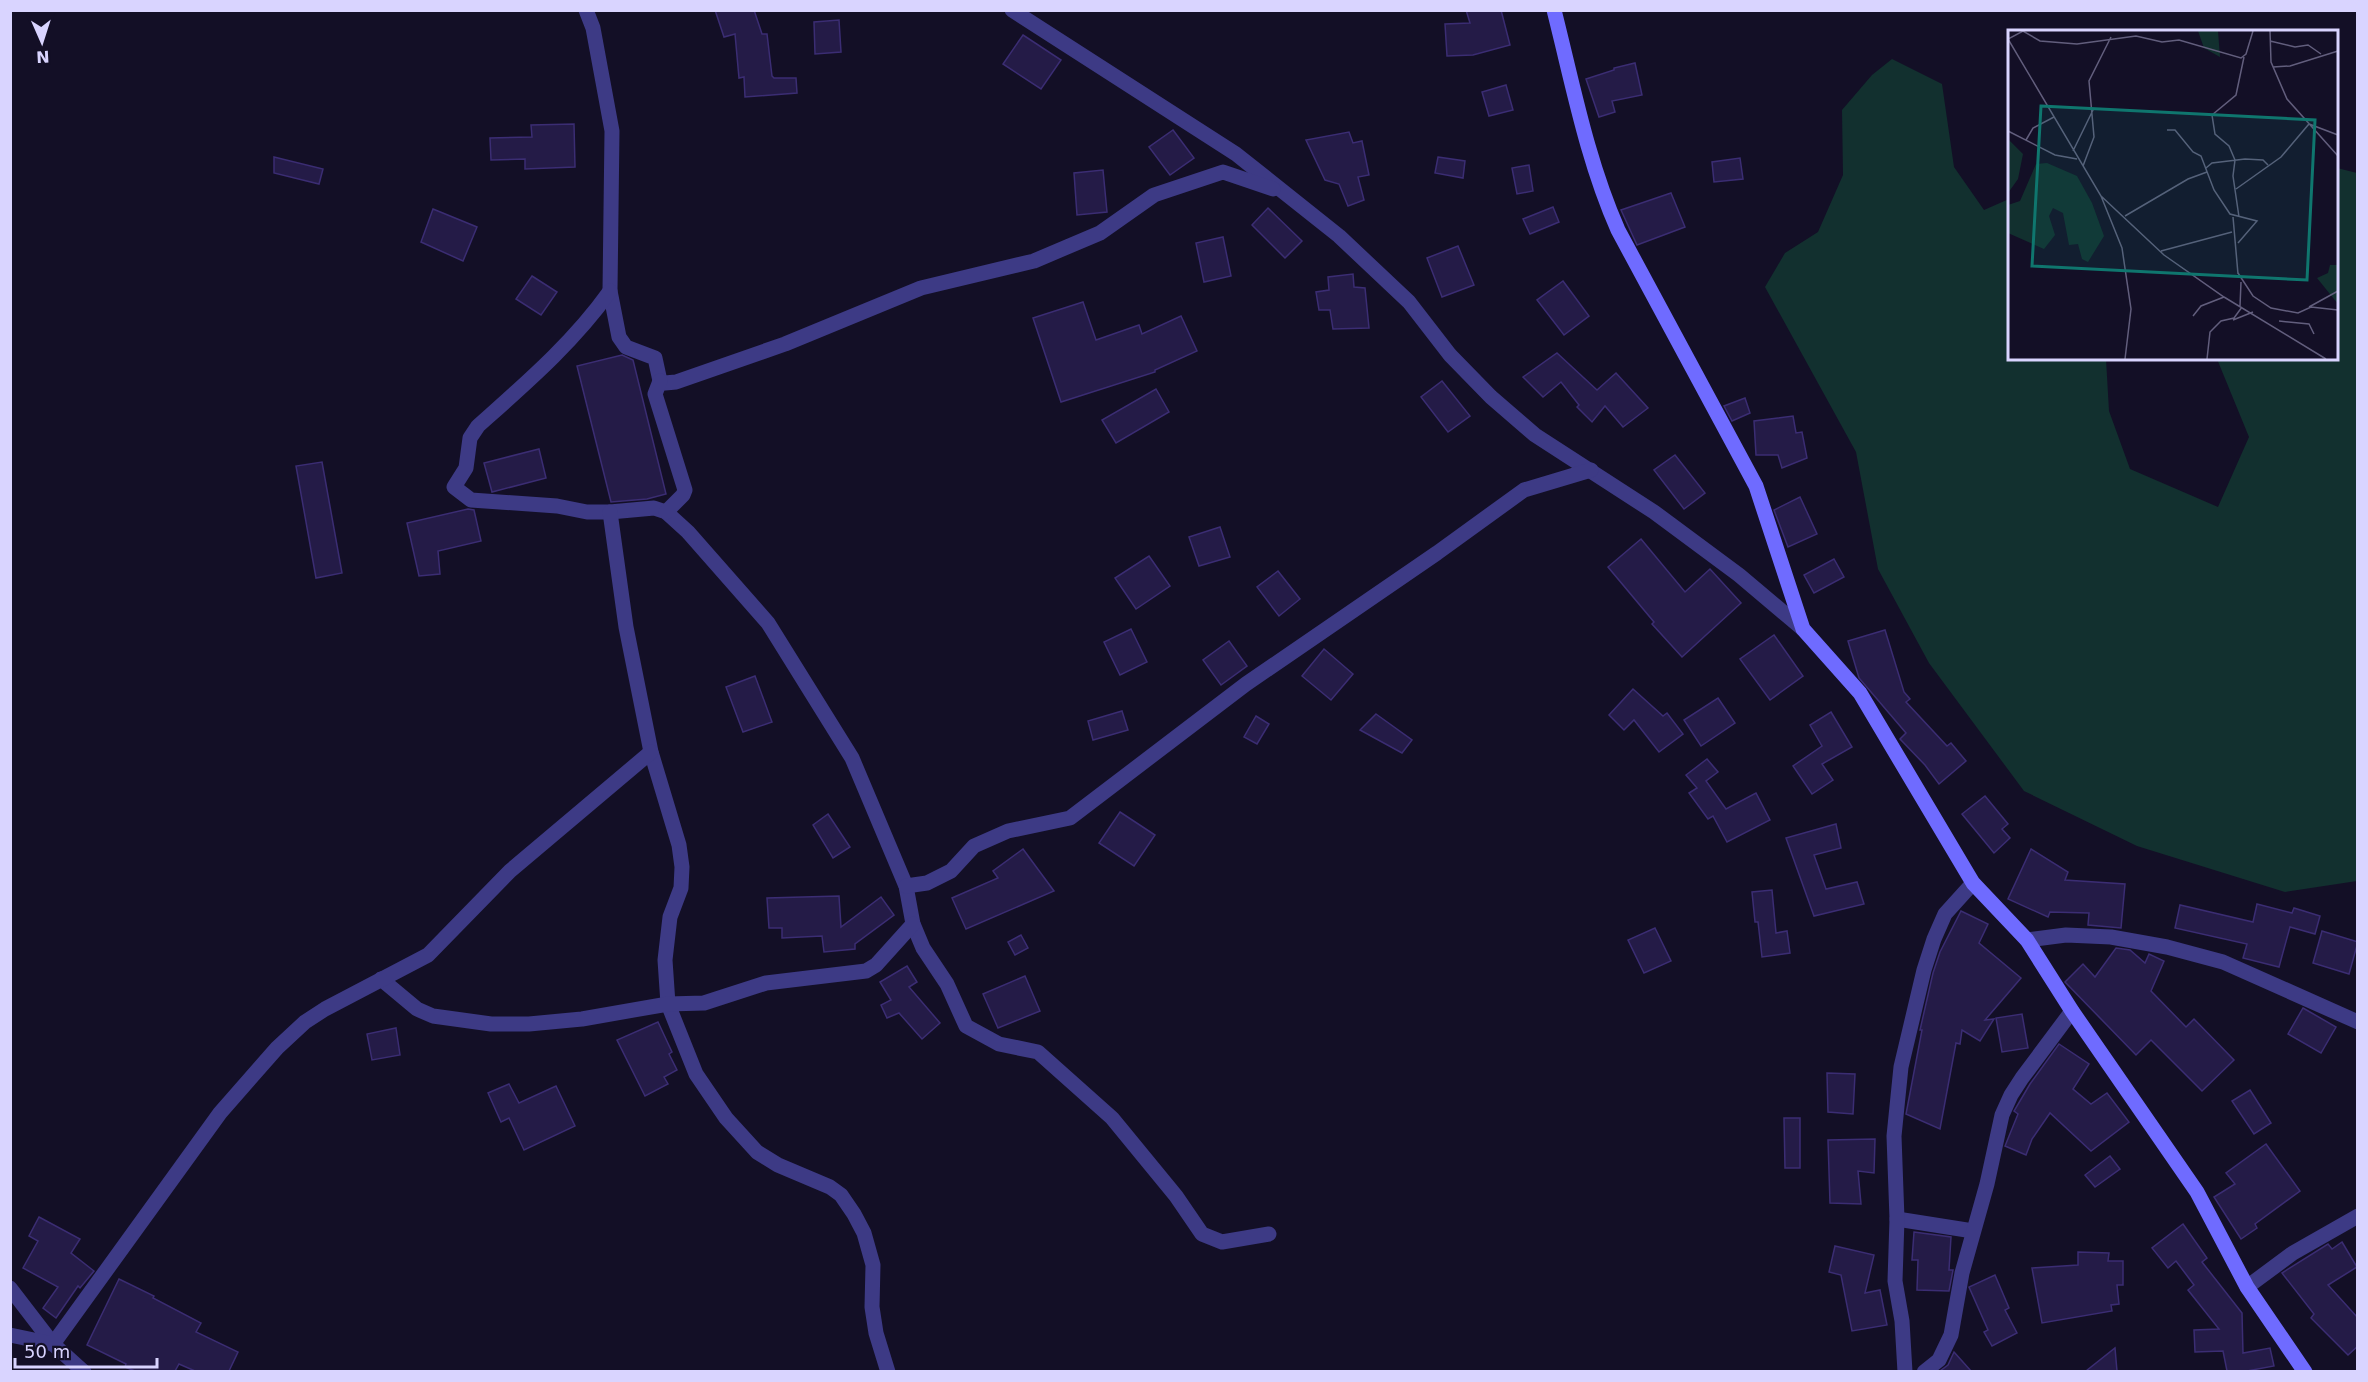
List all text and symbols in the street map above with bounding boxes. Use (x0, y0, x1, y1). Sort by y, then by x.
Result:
north arrow (12, 12, 72, 72)
inset map (2008, 30, 2338, 360)
text: N (36, 47, 50, 66)
scale bar (15, 1331, 158, 1369)
text: 50 m (24, 1341, 70, 1362)

